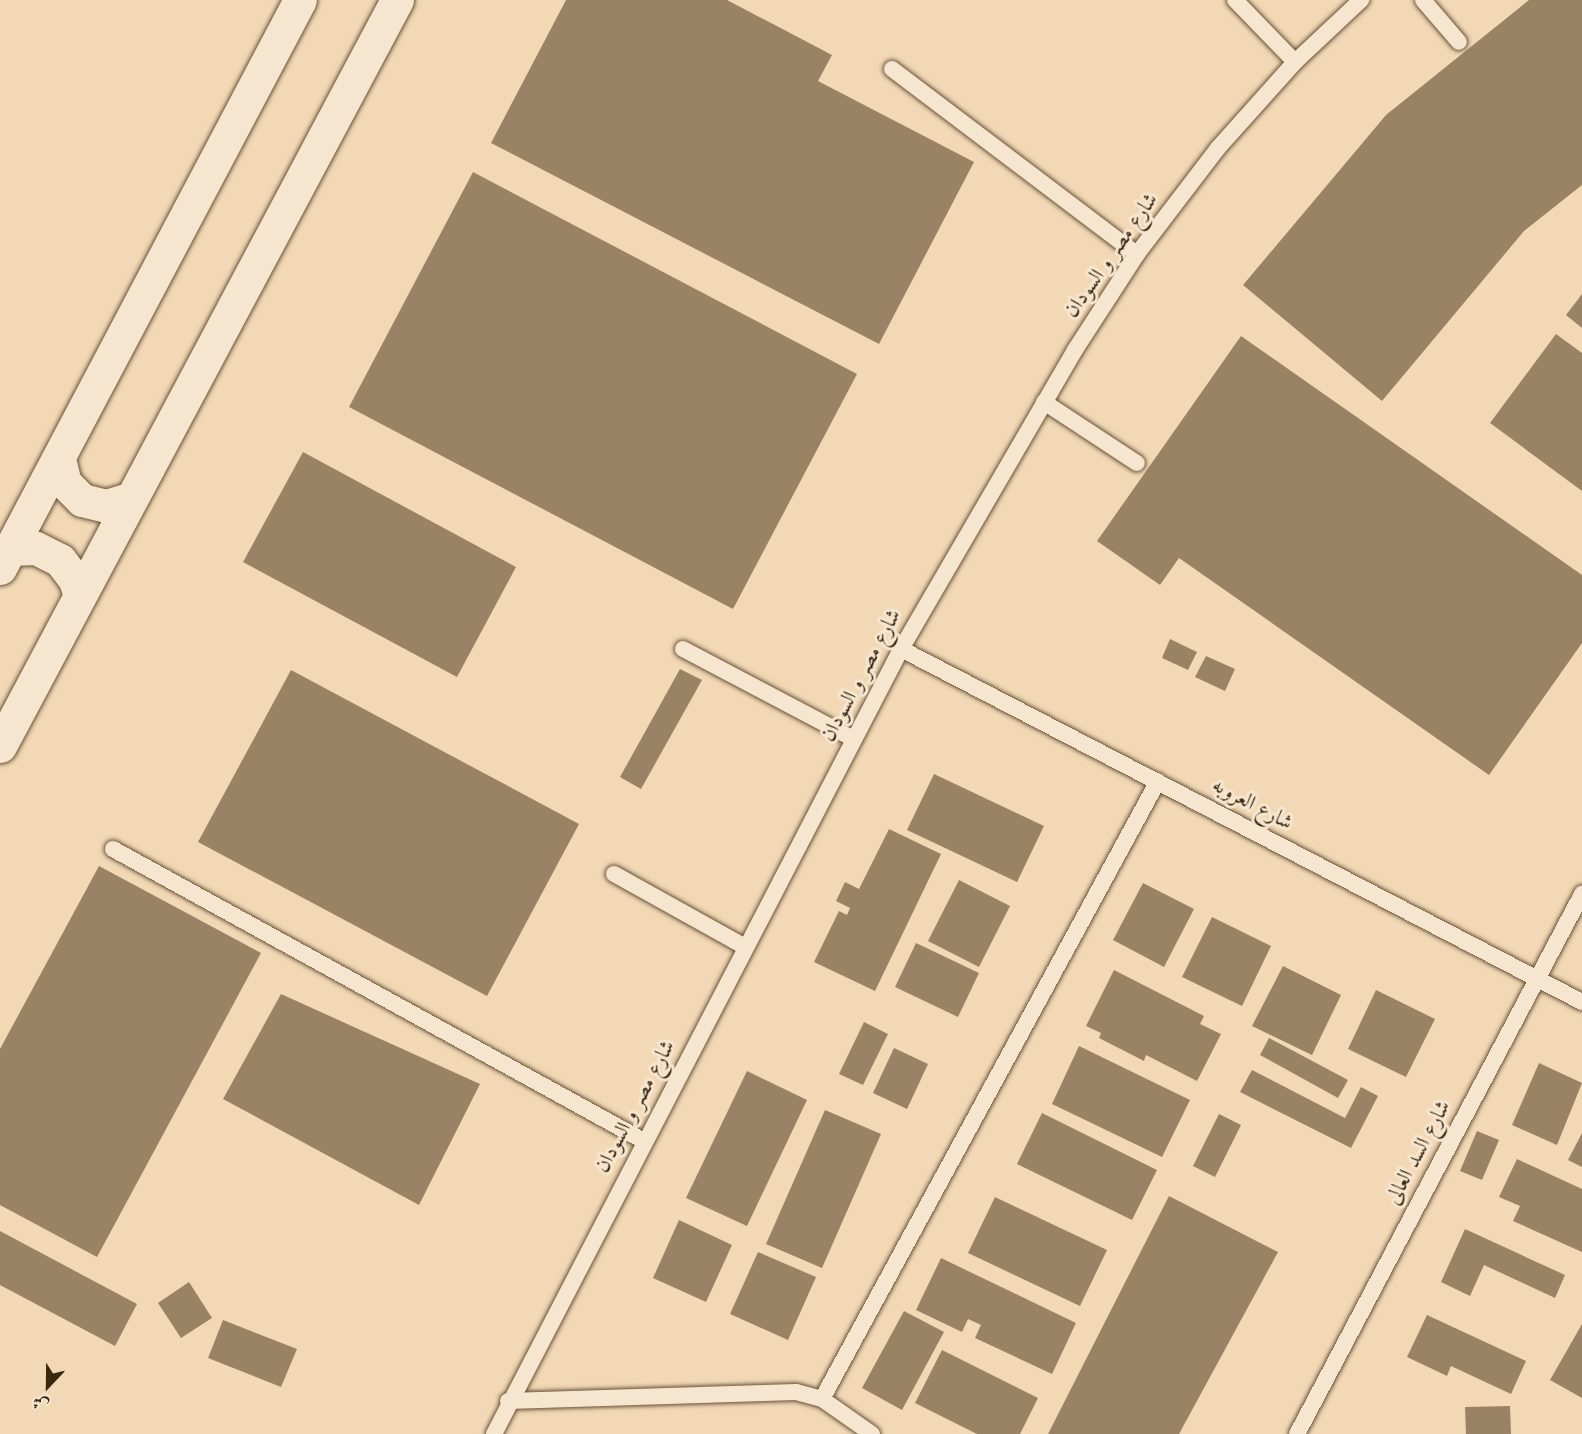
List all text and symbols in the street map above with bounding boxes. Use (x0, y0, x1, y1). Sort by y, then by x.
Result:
street label: شارع مصر و السودان (1060, 189, 1164, 323)
street label: شارع مصر و السودان (817, 605, 907, 747)
street label: شارع العروبه (1207, 773, 1297, 837)
street label: شارع مصر و السودان (591, 1036, 681, 1178)
street label: شارع السد العالى (1381, 1097, 1457, 1209)
north arrow (18, 1356, 78, 1416)
text: ش (31, 1392, 52, 1413)

